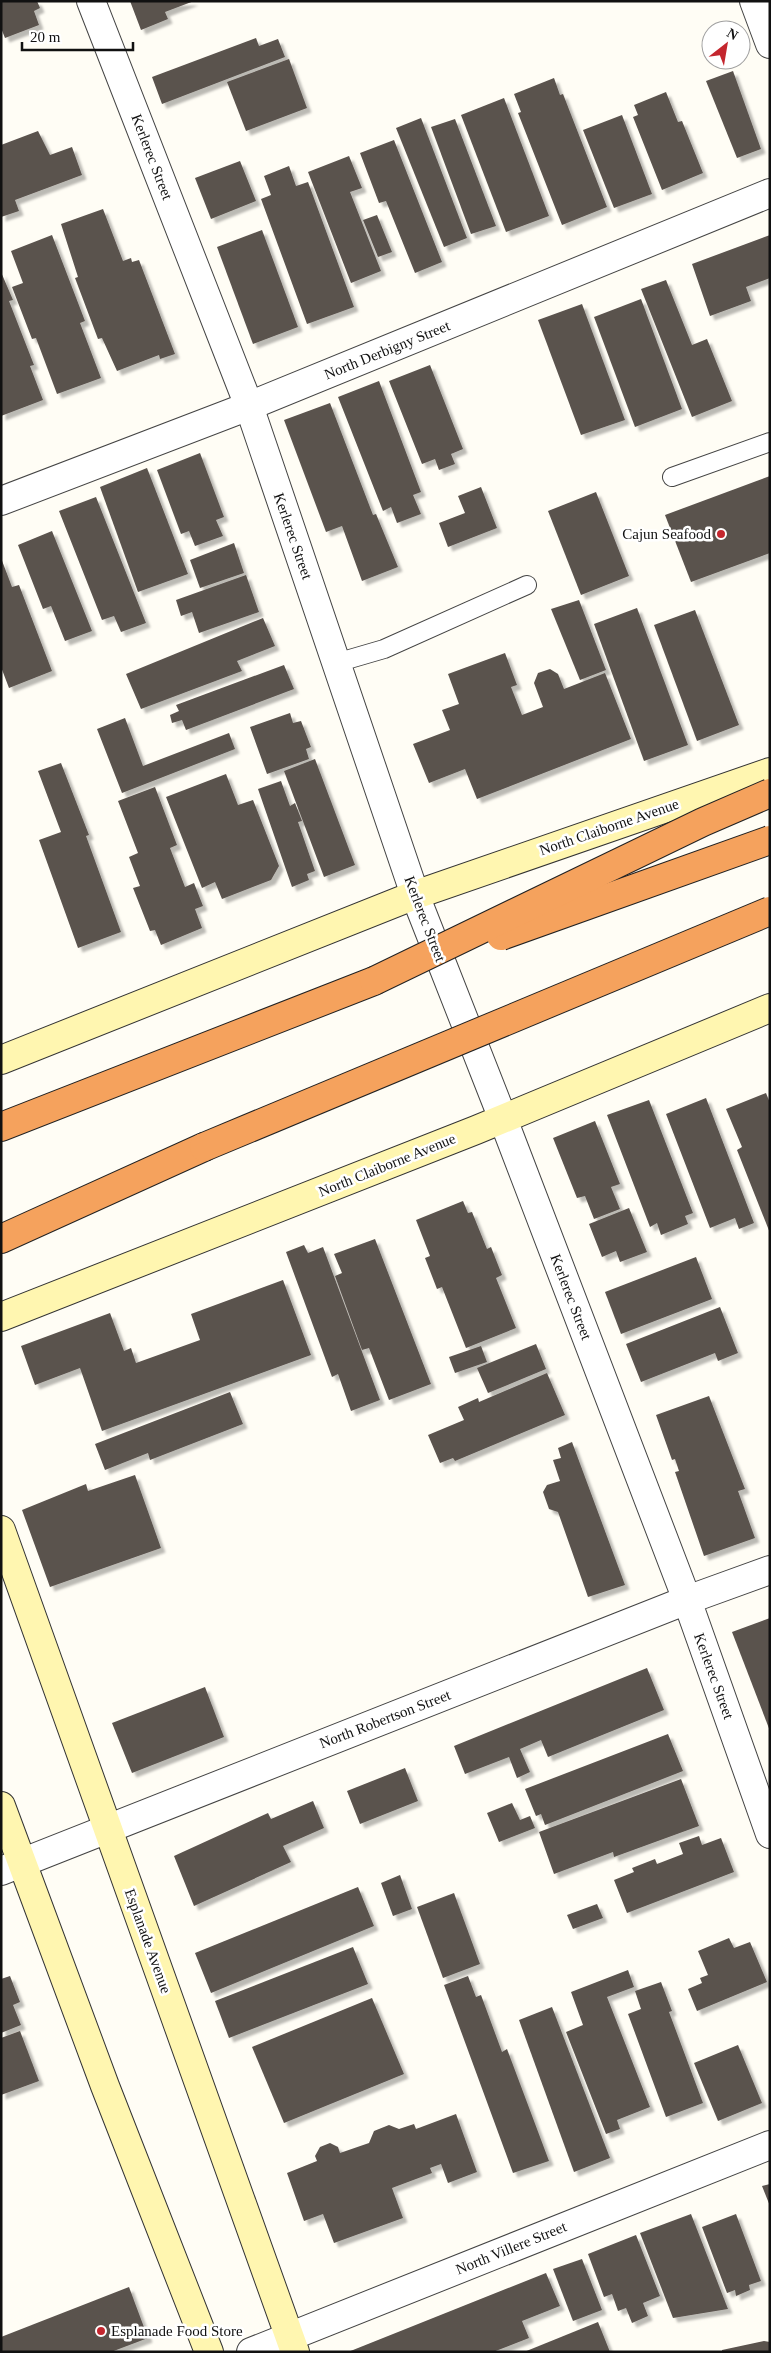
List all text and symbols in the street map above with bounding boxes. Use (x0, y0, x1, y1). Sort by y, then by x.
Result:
scale bar (22, 20, 134, 52)
north arrow (701, 20, 751, 70)
text: N (724, 25, 741, 43)
text: 20 m (30, 29, 61, 45)
street label: Kerlerec Street (128, 112, 176, 203)
street label: North Derbigny Street (322, 317, 453, 383)
street label: Kerlerec Street (271, 491, 316, 582)
place label: Cajun Seafood (622, 526, 711, 542)
marker: Cajun Seafood (715, 528, 727, 540)
street label: North Claiborne Avenue (537, 796, 681, 858)
street label: Kerlerec Street (401, 874, 449, 965)
street label: North Claiborne Avenue (316, 1130, 458, 1200)
street label: Kerlerec Street (547, 1252, 595, 1343)
street label: Kerlerec Street (691, 1631, 737, 1722)
street label: North Robertson Street (317, 1686, 454, 1751)
street label: Esplanade Avenue (122, 1887, 174, 1996)
street label: North Villere Street (453, 2218, 569, 2278)
place label: Esplanade Food Store (111, 2323, 243, 2339)
marker: Esplanade Food Store (95, 2325, 107, 2337)

